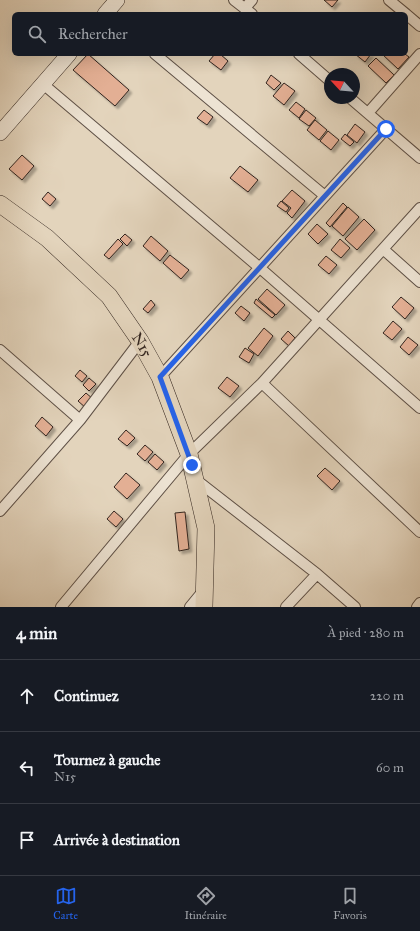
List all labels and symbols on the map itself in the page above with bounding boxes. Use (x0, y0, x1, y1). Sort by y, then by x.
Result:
north arrow (324, 68, 360, 104)
route start (377, 120, 395, 138)
street label: N15 (128, 329, 156, 360)
route end (183, 456, 201, 474)

